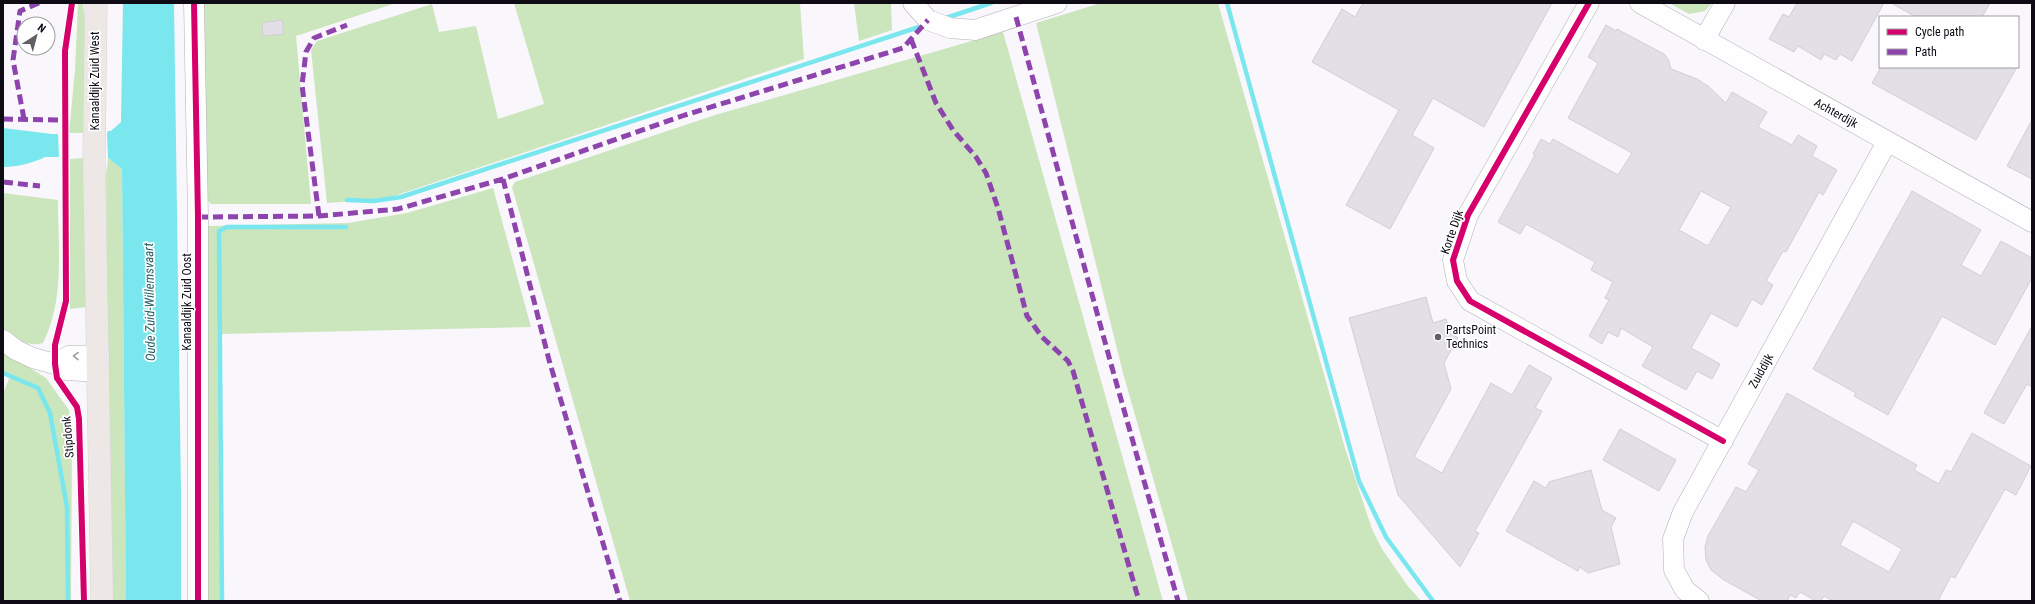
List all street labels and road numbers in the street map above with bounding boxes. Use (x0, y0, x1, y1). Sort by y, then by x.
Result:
street label: Kanaaldijk Zuid West (88, 31, 102, 130)
street label: Achterdijk (1812, 95, 1861, 131)
street label: Korte Dijk (1438, 207, 1466, 256)
street label: Kanaaldijk Zuid Oost (180, 253, 194, 351)
street label: Zuiddijk (1746, 351, 1776, 391)
street label: Stipdonk (59, 415, 77, 458)

